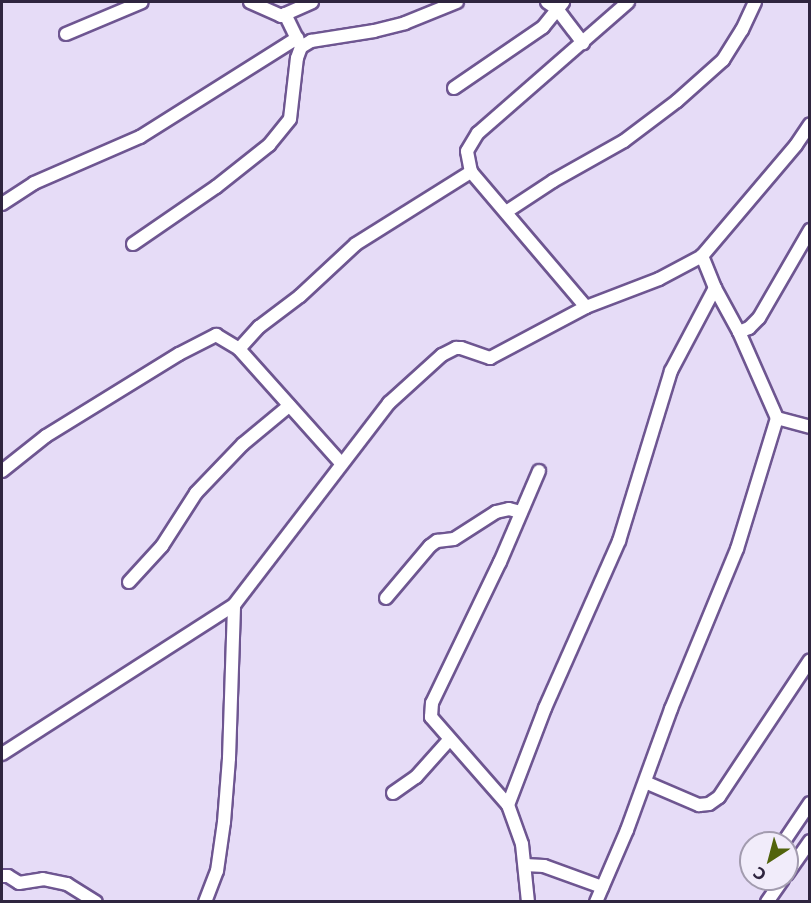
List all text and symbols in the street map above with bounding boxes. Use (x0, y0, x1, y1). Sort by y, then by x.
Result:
north arrow (739, 831, 799, 891)
text: С (749, 863, 769, 885)

